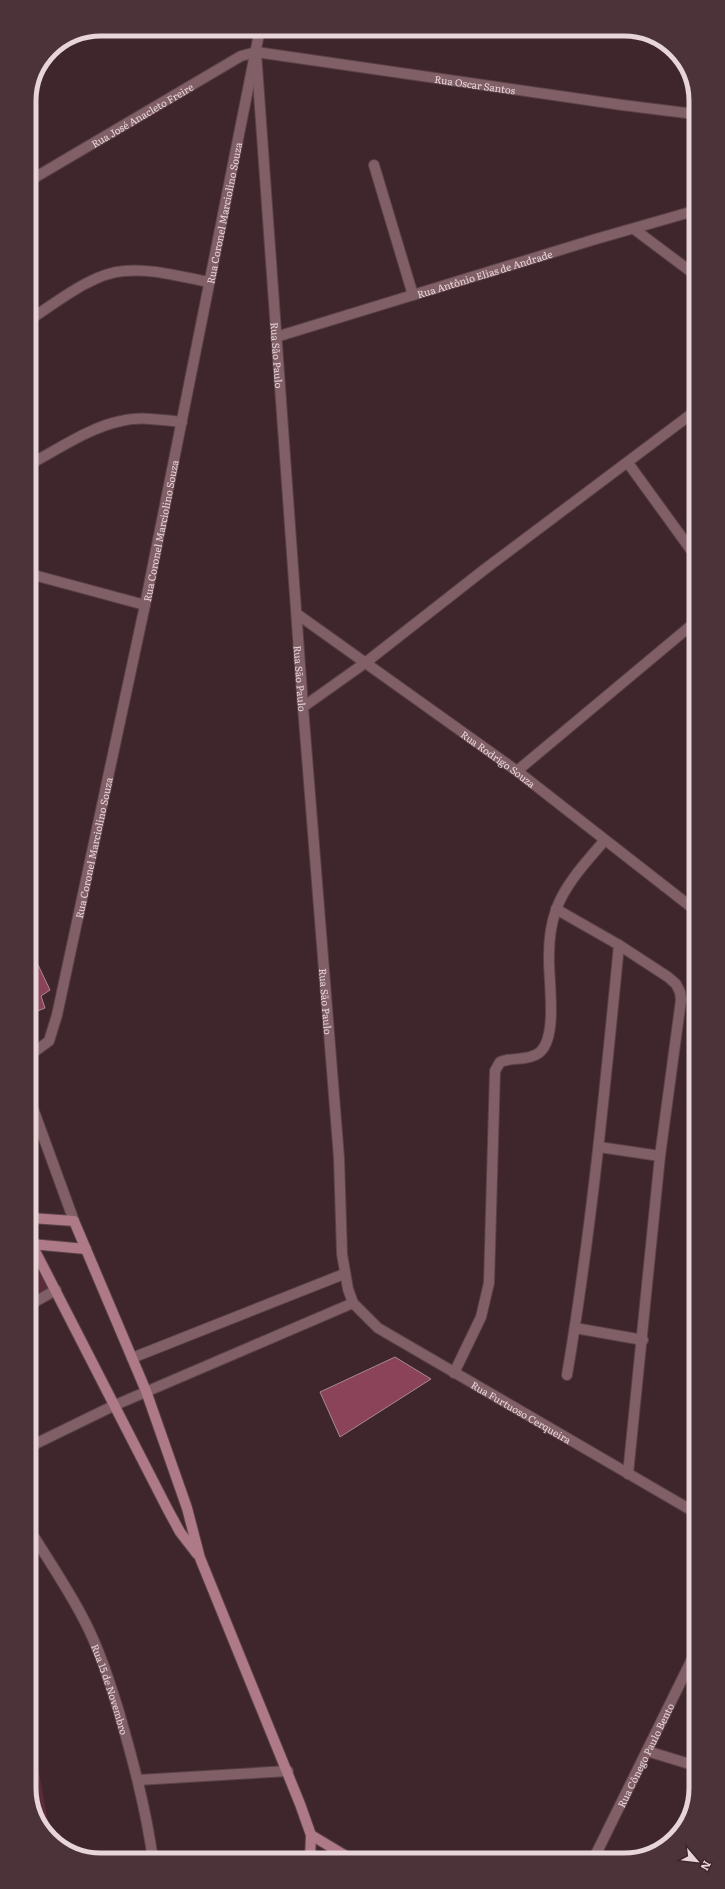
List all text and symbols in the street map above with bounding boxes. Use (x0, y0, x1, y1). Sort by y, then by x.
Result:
street label: Rua Oscar Santos (434, 70, 517, 97)
street label: Rua José Anacleto Freire (88, 78, 196, 150)
street label: Rua Coronel Marciolino Souza (202, 140, 245, 285)
street label: Rua Antônio Elias de Andrade (415, 245, 554, 301)
street label: Rua São Paulo (268, 322, 288, 389)
street label: Rua Coronel Marciolino Souza (138, 458, 181, 603)
street label: Rua São Paulo (291, 645, 311, 712)
street label: Rua Rodrigo Souza (458, 726, 540, 791)
street label: Rua Coronel Marciolino Souza (70, 775, 116, 920)
street label: Rua São Paulo (316, 968, 337, 1035)
street label: Rua Furtuoso Cerqueira (469, 1376, 575, 1447)
street label: Rua 15 de Novembro (88, 1641, 133, 1737)
street label: Rua Cônego Paulo Bento (613, 1700, 677, 1810)
north arrow (677, 1841, 717, 1881)
text: N (697, 1858, 716, 1874)

